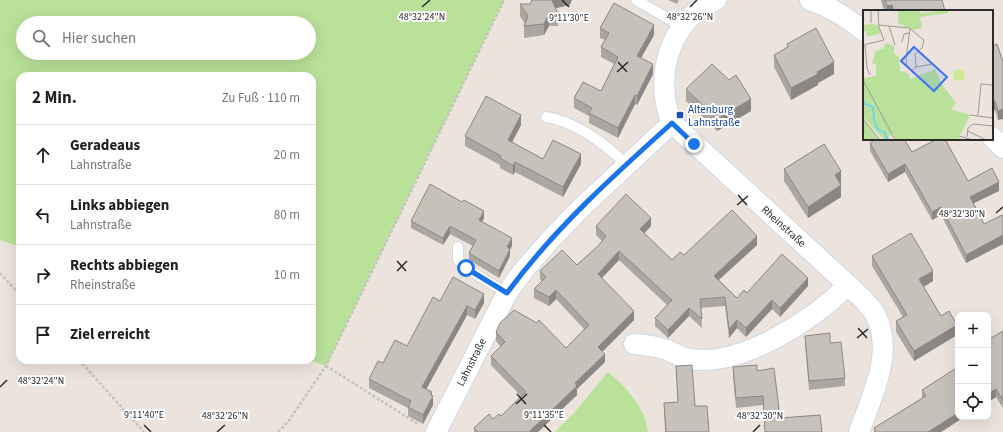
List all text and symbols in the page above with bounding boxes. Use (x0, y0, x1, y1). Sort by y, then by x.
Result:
text: 48°32'24"N (399, 10, 445, 24)
text: 48°32'26"N (667, 10, 713, 24)
inset map (863, 10, 993, 140)
text: 9°11'30"E (549, 11, 589, 25)
search box (16, 16, 316, 60)
icon: search (30, 27, 52, 49)
text: Hier suchen (62, 28, 136, 49)
text: 2 Min. (32, 86, 77, 110)
text: Zu Fuß · 110 m (222, 89, 300, 107)
place label: Altenburg Lahnstraße (688, 102, 740, 130)
marker: Altenburg Lahnstraße (675, 110, 685, 120)
text: Geradeaus (70, 135, 140, 156)
route end (685, 135, 703, 153)
icon: ahead (32, 144, 54, 166)
text: 20 m (274, 146, 300, 164)
text: Lahnstraße (70, 156, 131, 174)
text: Links abbiegen (70, 195, 169, 216)
street label: Rheinstraße (758, 202, 810, 251)
icon: left (32, 204, 54, 226)
text: 80 m (274, 206, 300, 224)
text: 48°32'30"N (939, 207, 985, 221)
text: Lahnstraße (70, 216, 131, 234)
text: Rechts abbiegen (70, 255, 179, 276)
route start (457, 259, 475, 277)
icon: right (32, 264, 54, 286)
text: 10 m (274, 266, 300, 284)
text: Rheinstraße (70, 276, 136, 294)
map controls (955, 312, 991, 420)
button: + (955, 312, 991, 348)
icon: arrive (32, 324, 54, 346)
text: Ziel erreicht (70, 324, 150, 345)
street label: Lahnstraße (453, 335, 490, 389)
button: − (955, 348, 991, 384)
text: 48°32'24"N (18, 374, 64, 388)
button: locate (955, 384, 991, 420)
text: 9°11'40"E (124, 408, 164, 422)
text: 9°11'35"E (524, 408, 564, 422)
text: 48°32'26"N (202, 409, 248, 423)
text: 48°32'30"N (737, 409, 783, 423)

